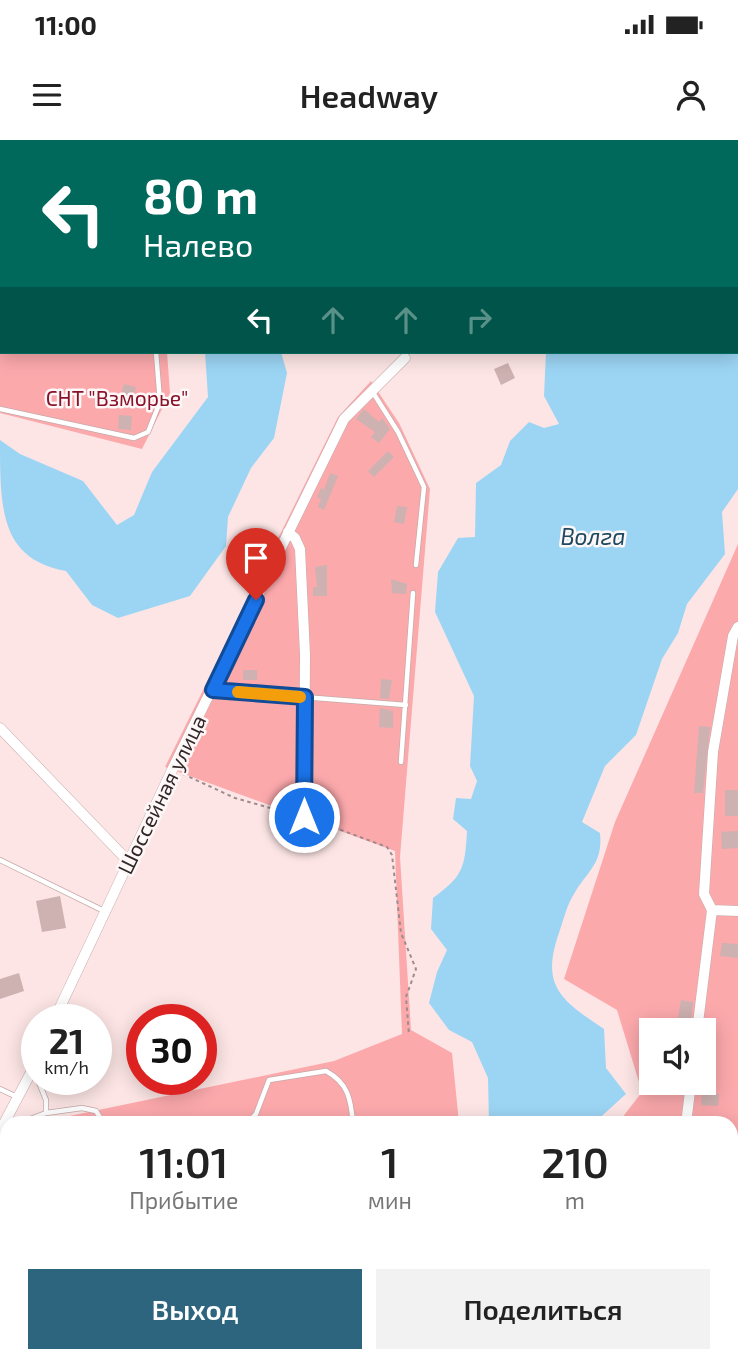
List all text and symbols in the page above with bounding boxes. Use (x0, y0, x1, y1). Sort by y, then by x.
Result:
text: 11:00 (35, 9, 97, 40)
icon: menu (28, 76, 66, 114)
text: Headway (300, 76, 438, 114)
icon: person (672, 76, 710, 114)
text: 80 m (143, 165, 258, 224)
icon: left (28, 168, 119, 259)
text: Налево (143, 225, 253, 263)
icon: left (241, 301, 279, 339)
icon: ahead (314, 301, 352, 339)
icon: ahead (387, 301, 425, 339)
icon: right (460, 301, 498, 339)
park label: СНТ "Взморье" (46, 385, 188, 410)
water label: Волга (560, 522, 626, 550)
pin (226, 528, 286, 600)
icon: arrive (237, 539, 275, 577)
street label: Шоссейная улица (112, 710, 211, 878)
position arrow (267, 780, 341, 854)
speed limit sign: 30 (126, 1004, 217, 1095)
map controls (639, 1018, 716, 1095)
button: sound (639, 1018, 716, 1095)
text: 21 (49, 1019, 84, 1061)
text: km/h (44, 1056, 89, 1078)
text: 11:01 (139, 1136, 228, 1186)
text: 1 (381, 1136, 399, 1186)
text: 210 (541, 1136, 609, 1186)
text: Прибытие (129, 1186, 239, 1214)
text: мин (368, 1186, 412, 1214)
text: m (565, 1186, 585, 1214)
button: Выход (28, 1269, 362, 1349)
button: Поделиться (376, 1269, 710, 1349)

